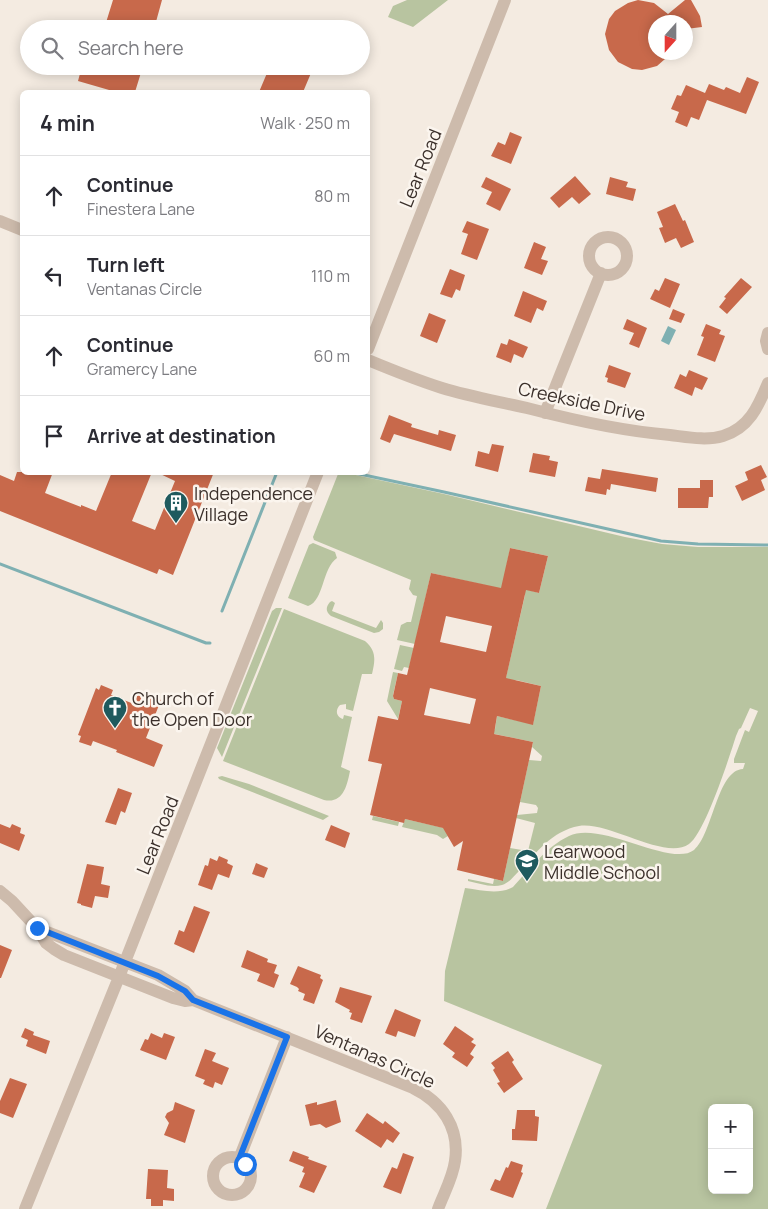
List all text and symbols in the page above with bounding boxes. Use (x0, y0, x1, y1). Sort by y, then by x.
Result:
north arrow (648, 15, 693, 60)
search box (20, 20, 370, 75)
icon: search (38, 34, 66, 62)
text: Search here (78, 35, 184, 61)
text: 4 min (40, 109, 95, 137)
text: Walk · 250 m (260, 112, 350, 134)
street label: Lear Road (393, 125, 447, 211)
text: Continue (87, 172, 173, 198)
icon: ahead (40, 182, 68, 210)
text: 80 m (314, 185, 350, 207)
text: Finestera Lane (87, 198, 195, 220)
text: Turn left (87, 252, 165, 278)
icon: left (40, 262, 68, 290)
text: 110 m (311, 265, 350, 287)
text: Ventanas Circle (87, 278, 202, 300)
text: Continue (87, 332, 173, 358)
icon: ahead (40, 342, 68, 370)
text: 60 m (314, 345, 350, 367)
text: Gramercy Lane (87, 358, 197, 380)
street label: Creekside Drive (516, 376, 648, 426)
icon: arrive (40, 422, 68, 450)
text: Arrive at destination (87, 423, 276, 449)
place label: Independence Village (194, 481, 313, 526)
building icon: Independence Village (163, 490, 189, 524)
place label: Church of the Open Door (132, 686, 253, 731)
church icon: Church of the Open Door (102, 695, 128, 729)
street label: Lear Road (130, 792, 184, 878)
place label: Learwood Middle School (544, 839, 660, 884)
school or university icon: Learwood Middle School (514, 848, 540, 882)
route end (26, 917, 49, 940)
street label: Ventanas Circle (311, 1019, 439, 1093)
map controls (708, 1104, 753, 1194)
button: + (708, 1104, 753, 1149)
button: − (708, 1149, 753, 1194)
route start (234, 1153, 257, 1176)

